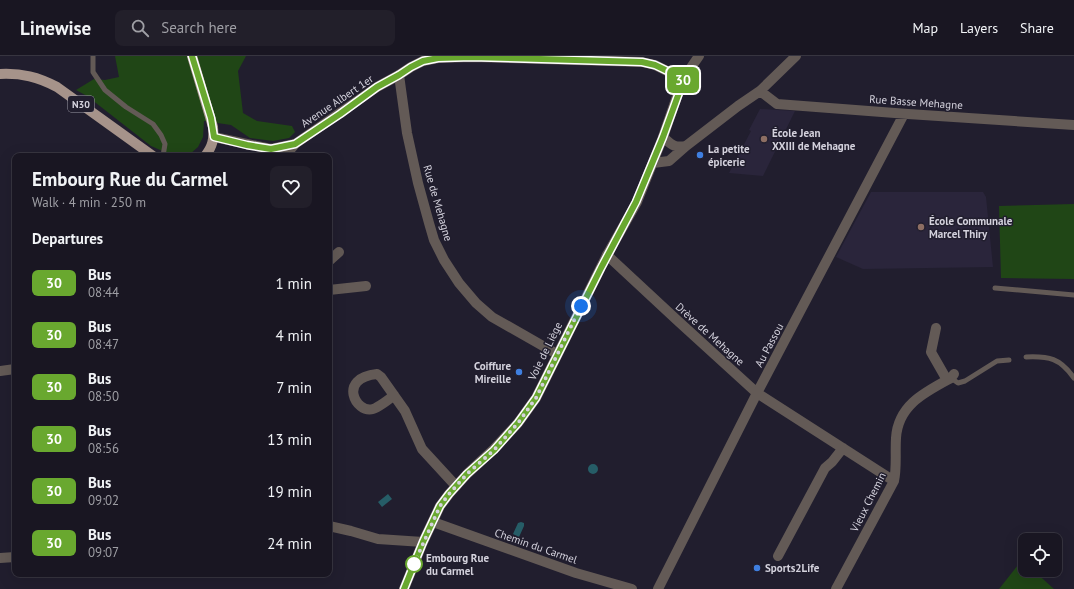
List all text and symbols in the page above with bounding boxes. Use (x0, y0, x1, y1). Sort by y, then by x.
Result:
search box (115, 10, 395, 46)
text: Linewise (20, 16, 91, 40)
icon: search (129, 17, 151, 39)
text: Search here (161, 18, 237, 37)
text: Map (912, 19, 938, 37)
text: Layers (960, 19, 998, 37)
text: Share (1020, 19, 1054, 37)
line badge: 30 (665, 67, 701, 93)
text: 30 (675, 71, 691, 89)
street label: Avenue Albert 1er (298, 72, 376, 130)
street label: Rue Basse Mehagne (869, 92, 964, 112)
road number: N30 (68, 96, 94, 112)
place label: École Jean XXIII de Mehagne (772, 126, 856, 153)
marker: École Jean XXIII de Mehagne (759, 134, 769, 144)
place label: La petite épicerie (708, 142, 750, 169)
marker: La petite épicerie (695, 150, 705, 160)
street label: Rue de Mehagne (420, 163, 456, 243)
button: heart (270, 166, 312, 208)
text: Embourg Rue du Carmel (32, 167, 228, 191)
text: Walk · 4 min · 250 m (32, 194, 146, 211)
place label: École Communale Marcel Thiry (929, 214, 1013, 241)
marker: École Communale Marcel Thiry (916, 222, 926, 232)
text: Departures (32, 229, 103, 248)
text: Bus (88, 265, 111, 284)
text: 30 (46, 274, 62, 292)
text: 1 min (275, 274, 312, 293)
text: 08:44 (88, 284, 119, 301)
your location (571, 296, 591, 316)
street label: Drève de Mehagne (673, 299, 748, 369)
text: Bus (88, 317, 111, 336)
street label: Voie de Liège (524, 319, 565, 383)
street label: Au Passou (752, 321, 786, 369)
text: 30 (46, 326, 62, 344)
text: 4 min (275, 326, 312, 345)
text: 08:47 (88, 336, 119, 353)
place label: Coiffure Mireille (474, 359, 511, 386)
marker: Coiffure Mireille (514, 367, 524, 377)
text: Bus (88, 369, 111, 388)
text: 30 (46, 378, 62, 396)
text: 7 min (276, 378, 312, 397)
text: 08:50 (88, 388, 119, 405)
text: Bus (88, 421, 111, 440)
text: 30 (46, 430, 62, 448)
text: 13 min (267, 430, 312, 449)
text: 08:56 (88, 440, 119, 457)
street label: Vieux Chemin (847, 470, 889, 535)
text: Bus (88, 473, 111, 492)
text: 30 (46, 482, 62, 500)
text: 19 min (267, 482, 312, 501)
text: 09:02 (88, 492, 119, 509)
text: Bus (88, 525, 111, 544)
street label: Chemin du Carmel (493, 525, 580, 567)
map controls (1018, 533, 1062, 577)
button: locate (1018, 533, 1062, 577)
text: 30 (46, 534, 62, 552)
text: 24 min (267, 534, 312, 553)
text: 09:07 (88, 544, 119, 561)
place label: Embourg Rue du Carmel (426, 551, 489, 578)
marker: Embourg Rue du Carmel (405, 555, 423, 573)
place label: Sports2Life (765, 561, 820, 575)
marker: Sports2Life (752, 563, 762, 573)

